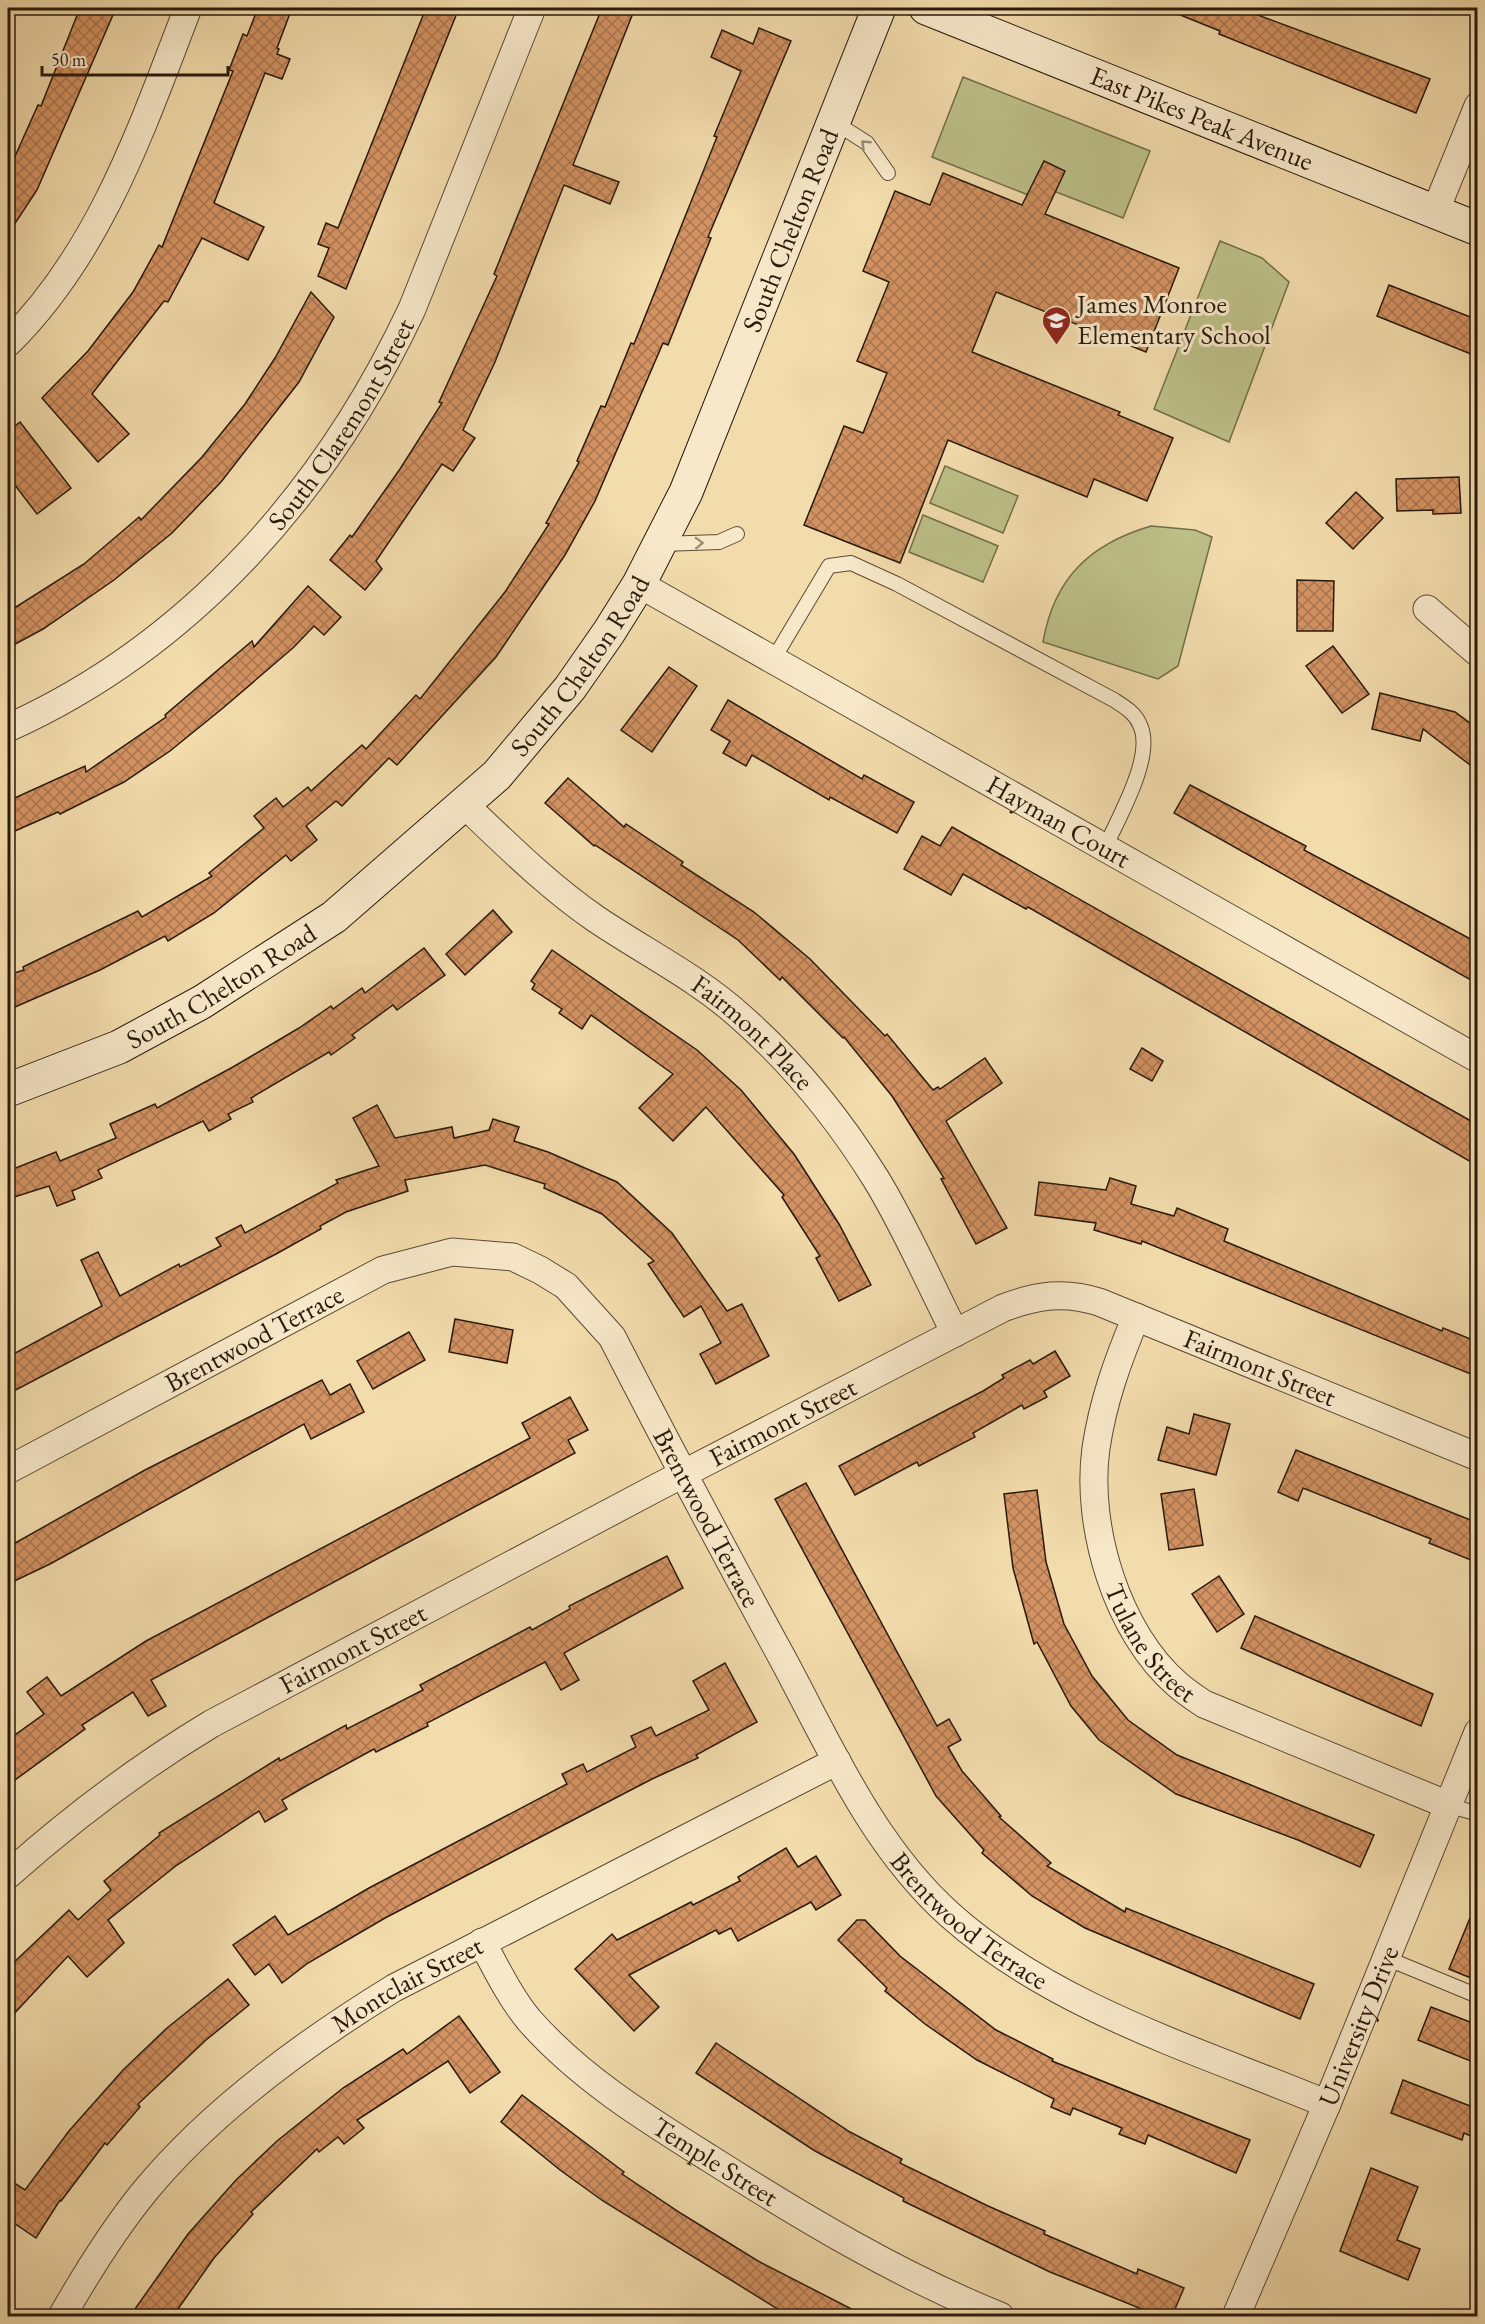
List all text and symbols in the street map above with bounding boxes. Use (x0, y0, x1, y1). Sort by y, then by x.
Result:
scale bar (42, 39, 228, 77)
text: 50 m (51, 48, 86, 71)
street label: East Pikes Peak Avenue (1085, 58, 1319, 178)
street label: South Chelton Road (734, 123, 846, 337)
one-way arrow (861, 140, 871, 151)
place label: James Monroe Elementary School (1075, 286, 1271, 352)
school or university icon: James Monroe Elementary School (1040, 304, 1072, 346)
street label: South Claremont Street (260, 312, 422, 537)
one-way arrow (695, 536, 704, 549)
street label: South Chelton Road (502, 569, 657, 763)
street label: Hayman Court (980, 766, 1137, 876)
street label: South Chelton Road (120, 915, 323, 1057)
street label: Fairmont Place (685, 966, 822, 1097)
street label: Brentwood Terrace (159, 1276, 349, 1400)
street label: Fairmont Street (1179, 1321, 1342, 1414)
street label: Fairmont Street (703, 1369, 863, 1474)
street label: Brentwood Terrace (646, 1422, 769, 1613)
street label: Tulane Street (1097, 1578, 1204, 1710)
street label: Fairmont Street (273, 1595, 433, 1702)
street label: Brentwood Terrace (882, 1845, 1054, 1997)
street label: Montclair Street (324, 1927, 489, 2041)
street label: University Drive (1310, 1940, 1406, 2111)
street label: Temple Street (646, 2109, 785, 2214)

